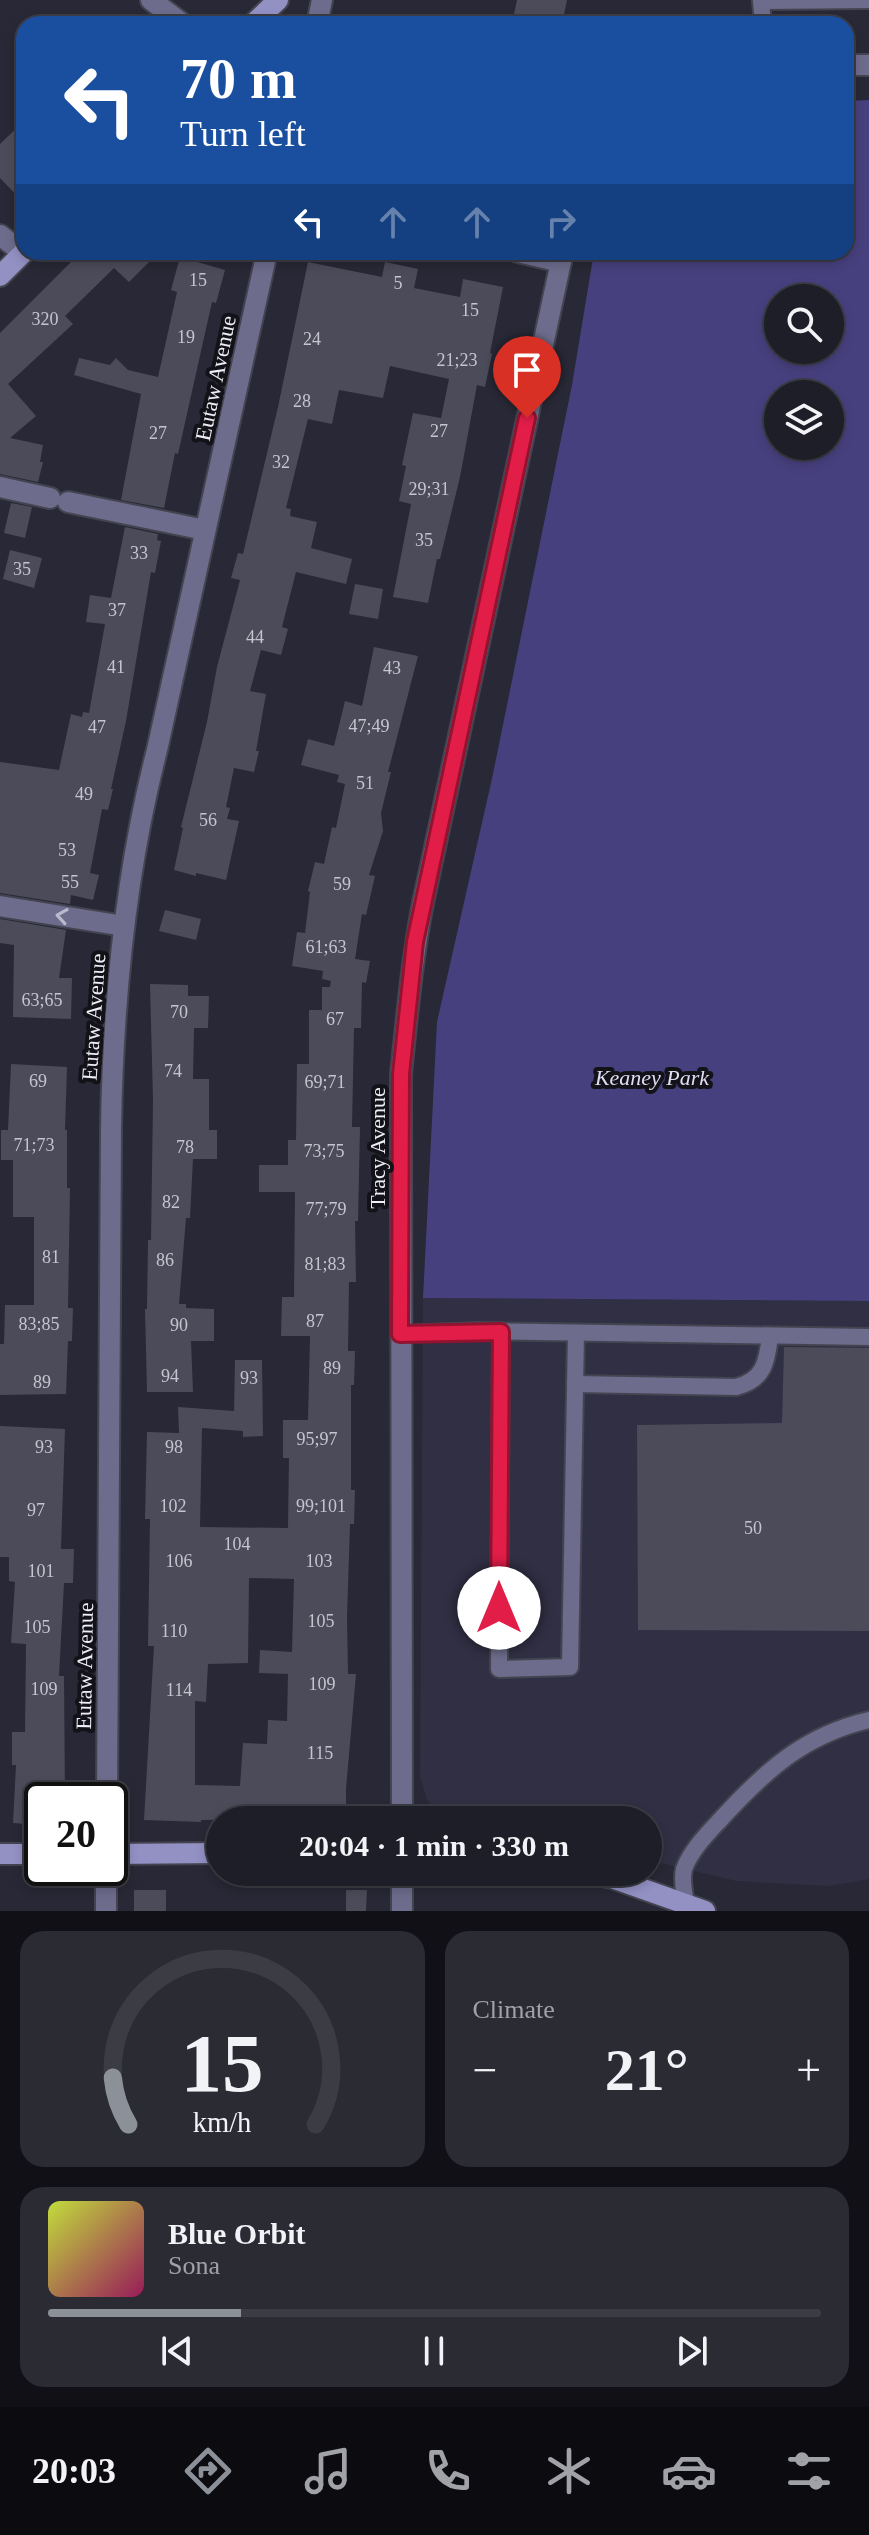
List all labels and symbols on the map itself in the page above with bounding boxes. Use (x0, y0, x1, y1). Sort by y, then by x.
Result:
house number: 15 (189, 270, 207, 290)
house number: 5 (394, 273, 403, 293)
house number: 15 (461, 300, 479, 320)
house number: 320 (32, 309, 59, 329)
street label: Eutaw Avenue (190, 313, 241, 443)
house number: 19 (177, 327, 195, 347)
house number: 24 (303, 329, 321, 349)
pin (493, 336, 561, 418)
house number: 21;23 (436, 350, 478, 370)
house number: 28 (293, 391, 311, 411)
house number: 27 (430, 421, 448, 441)
house number: 27 (149, 423, 167, 443)
house number: 32 (272, 452, 290, 472)
house number: 29;31 (408, 479, 450, 499)
house number: 35 (415, 530, 433, 550)
house number: 33 (130, 543, 148, 563)
house number: 35 (13, 559, 31, 579)
house number: 37 (108, 600, 126, 620)
house number: 44 (246, 627, 264, 647)
house number: 41 (107, 657, 125, 677)
house number: 43 (383, 658, 401, 678)
house number: 47;49 (348, 716, 390, 736)
house number: 47 (88, 717, 106, 737)
house number: 51 (356, 773, 374, 793)
house number: 49 (75, 784, 93, 804)
house number: 56 (199, 810, 217, 830)
house number: 53 (58, 840, 76, 860)
house number: 55 (61, 872, 79, 892)
house number: 59 (333, 874, 351, 894)
one-way arrow (55, 908, 69, 925)
house number: 61;63 (305, 937, 347, 957)
street label: Eutaw Avenue (77, 953, 110, 1081)
house number: 63;65 (21, 990, 63, 1010)
house number: 70 (170, 1002, 188, 1022)
house number: 67 (326, 1009, 344, 1029)
house number: 74 (164, 1061, 182, 1081)
park label: Keaney Park (594, 1065, 710, 1090)
house number: 69 (29, 1071, 47, 1091)
house number: 69;71 (304, 1072, 346, 1092)
street label: Tracy Avenue (365, 1087, 390, 1209)
house number: 71;73 (13, 1135, 55, 1155)
house number: 78 (176, 1137, 194, 1157)
house number: 73;75 (303, 1141, 345, 1161)
house number: 82 (162, 1192, 180, 1212)
house number: 77;79 (305, 1199, 347, 1219)
house number: 81 (42, 1247, 60, 1267)
house number: 86 (156, 1250, 174, 1270)
house number: 81;83 (304, 1254, 346, 1274)
house number: 87 (306, 1311, 324, 1331)
house number: 83;85 (18, 1314, 60, 1334)
house number: 90 (170, 1315, 188, 1335)
house number: 89 (323, 1358, 341, 1378)
house number: 94 (161, 1366, 179, 1386)
house number: 93 (240, 1368, 258, 1388)
house number: 89 (33, 1372, 51, 1392)
house number: 95;97 (296, 1429, 338, 1449)
house number: 93 (35, 1437, 53, 1457)
house number: 98 (165, 1437, 183, 1457)
house number: 102 (160, 1496, 187, 1516)
house number: 99;101 (296, 1496, 346, 1516)
house number: 97 (27, 1500, 45, 1520)
house number: 50 (744, 1518, 762, 1538)
house number: 104 (224, 1534, 251, 1554)
house number: 106 (166, 1551, 193, 1571)
house number: 103 (306, 1551, 333, 1571)
house number: 101 (28, 1561, 55, 1581)
position arrow (457, 1566, 541, 1650)
street label: Eutaw Avenue (71, 1602, 98, 1730)
house number: 105 (308, 1611, 335, 1631)
house number: 105 (24, 1617, 51, 1637)
house number: 110 (161, 1621, 187, 1641)
house number: 109 (309, 1674, 336, 1694)
house number: 109 (31, 1679, 58, 1699)
house number: 114 (166, 1680, 192, 1700)
house number: 115 (307, 1743, 333, 1763)
speed limit sign: 20 (24, 1782, 128, 1886)

